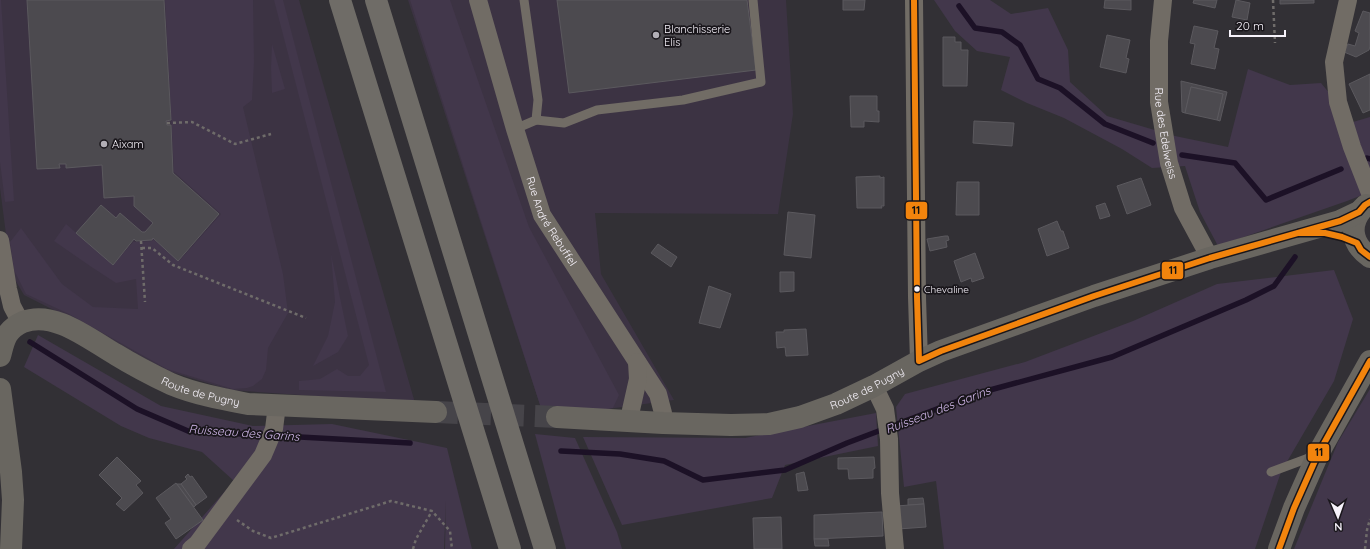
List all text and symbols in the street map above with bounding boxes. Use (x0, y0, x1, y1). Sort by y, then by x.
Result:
scale bar (1230, 12, 1285, 38)
text: 20 m (1236, 18, 1264, 33)
place label: Blanchisserie Elis (664, 22, 730, 49)
marker: Blanchisserie Elis (651, 30, 661, 40)
street label: Rue des Edelweiss (1152, 88, 1181, 181)
place label: Aixam (112, 137, 144, 151)
marker: Aixam (99, 139, 109, 149)
street label: Rue André Rebuffel (523, 175, 580, 269)
line badge: 11 (905, 201, 928, 220)
text: 11 (912, 203, 920, 217)
line badge: 11 (1161, 261, 1184, 280)
text: 11 (1169, 263, 1177, 277)
place label: Chevaline (924, 283, 969, 296)
marker: Chevaline (912, 284, 922, 294)
street label: Route de Pugny (828, 364, 906, 413)
street label: Route de Pugny (159, 373, 241, 409)
water label: Ruisseau des Garins (883, 382, 994, 436)
water label: Ruisseau des Garins (188, 421, 301, 444)
line badge: 11 (1307, 443, 1330, 462)
text: 11 (1315, 445, 1323, 459)
north arrow (1318, 497, 1358, 537)
text: N (1334, 520, 1343, 534)

